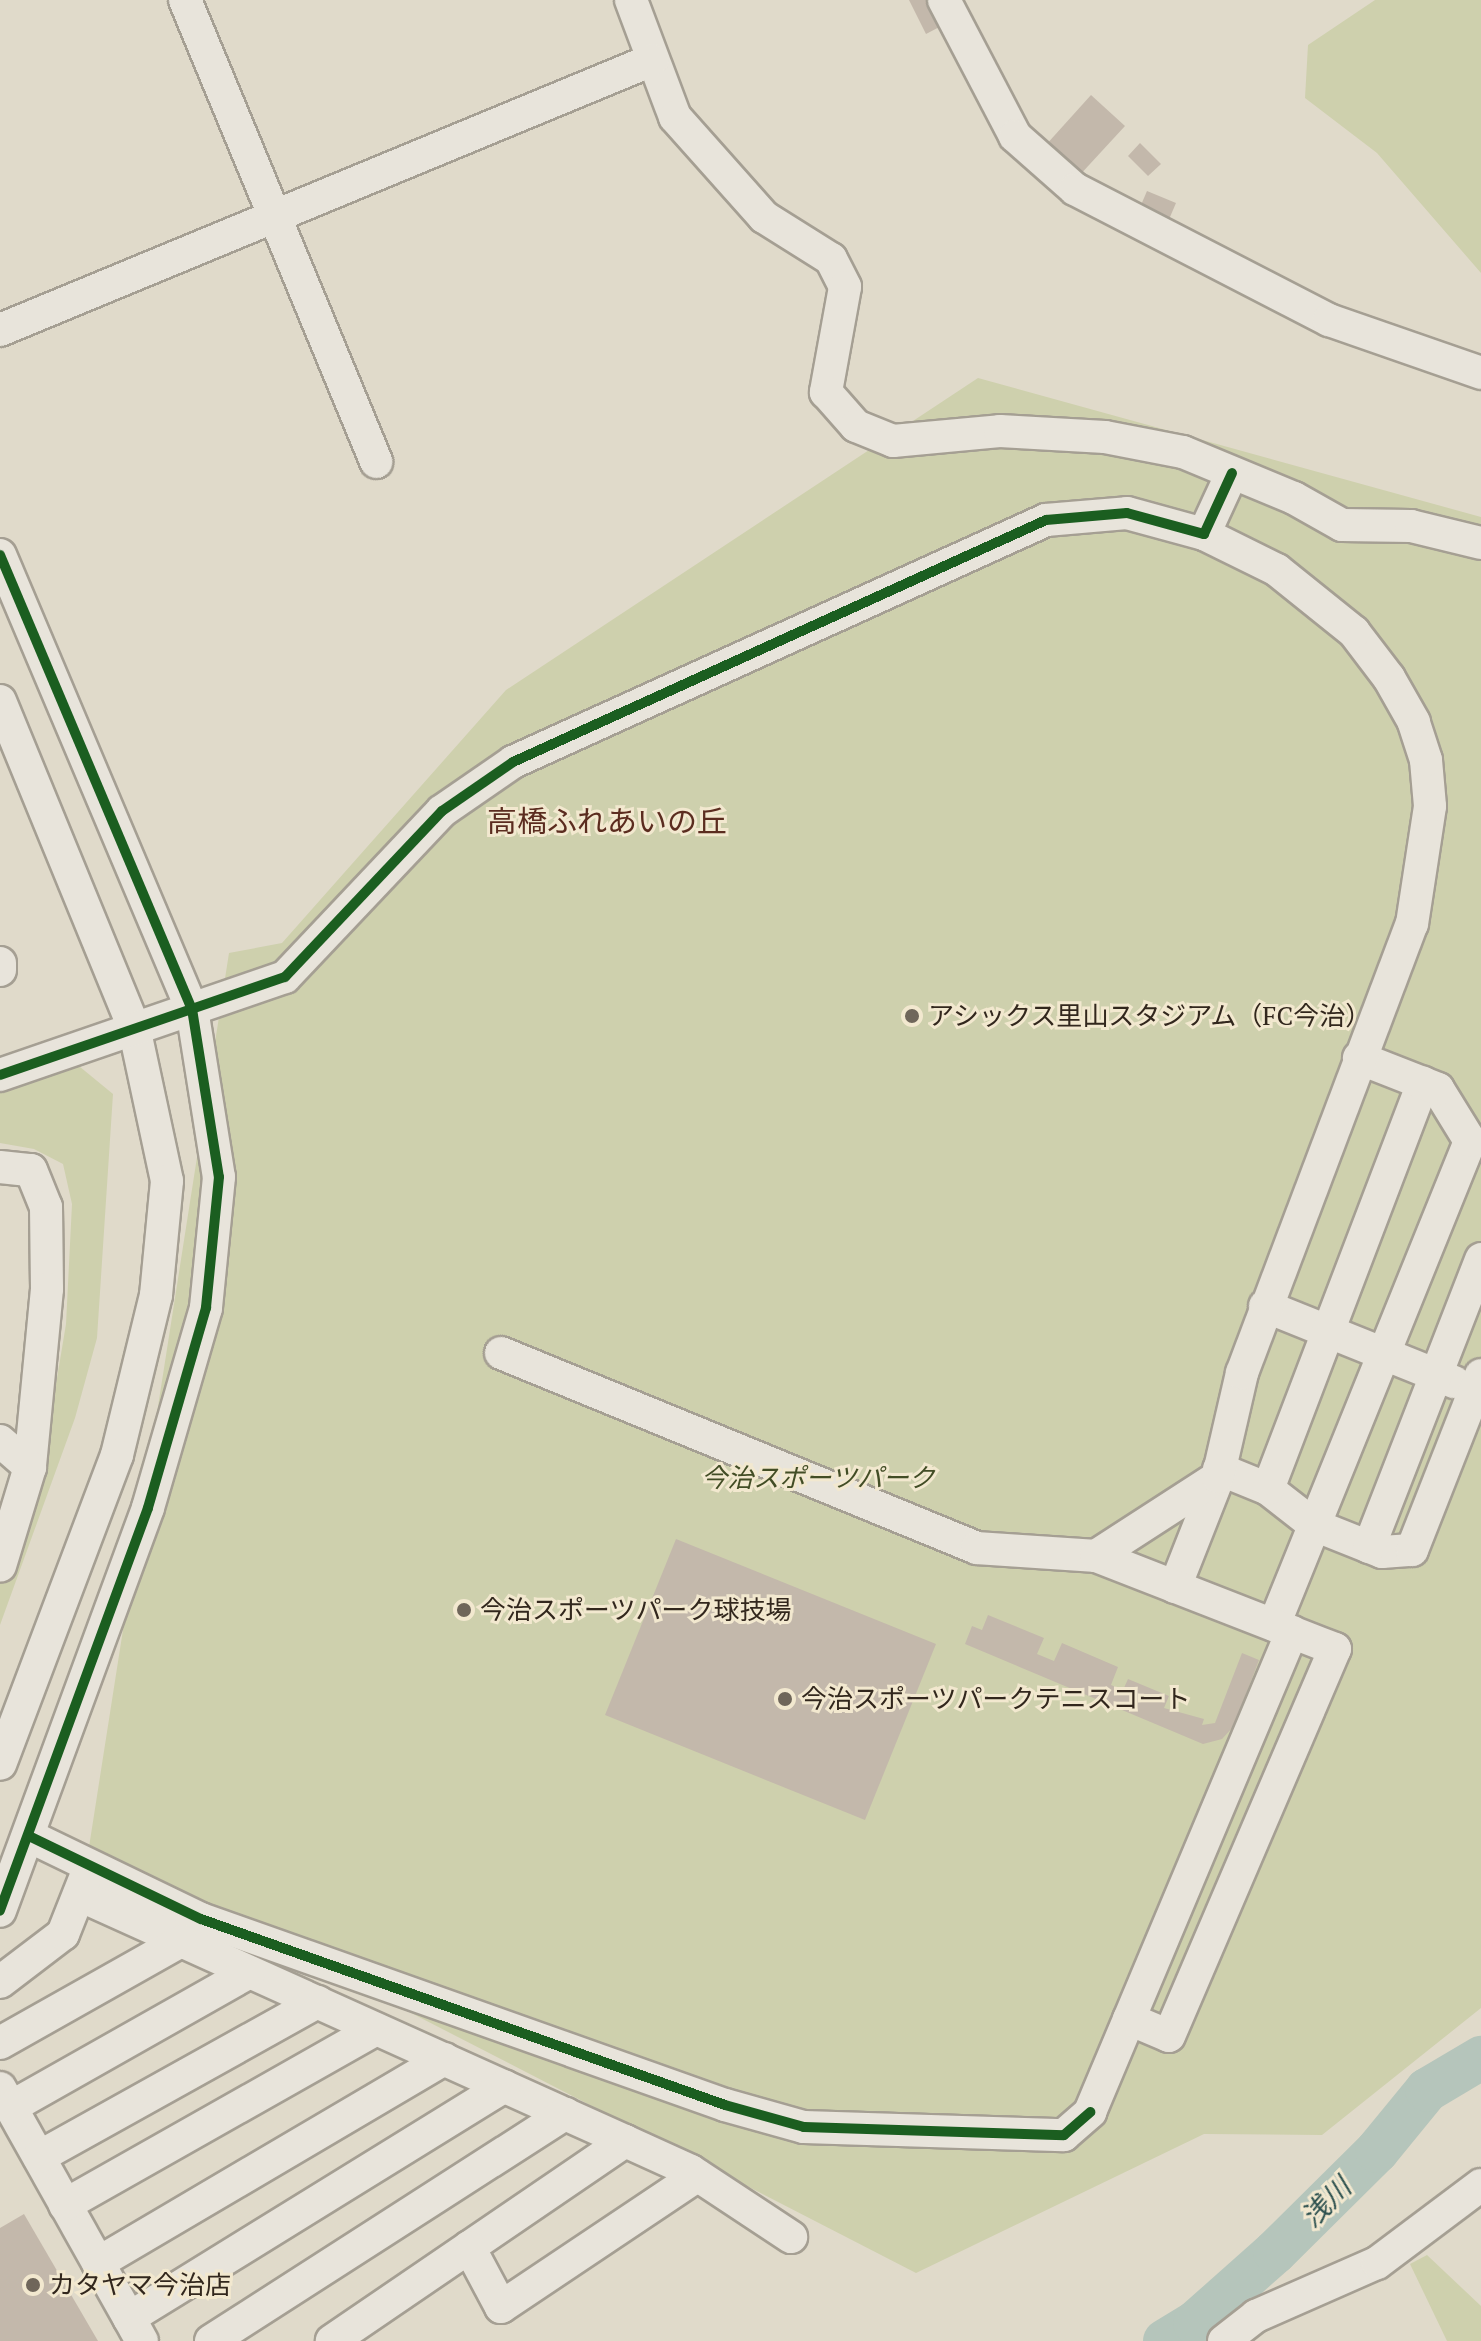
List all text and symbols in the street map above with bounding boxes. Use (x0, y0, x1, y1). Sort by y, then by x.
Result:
district label: 高橋ふれあいの丘 (487, 803, 727, 839)
place label: アシックス里山スタジアム（FC今治） (928, 1000, 1375, 1032)
marker: アシックス里山スタジアム（FC今治） (903, 1007, 921, 1025)
park label: 今治スポーツパーク (701, 1462, 935, 1494)
place label: 今治スポーツパーク球技場 (480, 1594, 792, 1626)
marker: 今治スポーツパーク球技場 (455, 1601, 473, 1619)
place label: 今治スポーツパークテニスコート (801, 1683, 1191, 1715)
marker: 今治スポーツパークテニスコート (776, 1690, 794, 1708)
water label: 浅川 (1294, 2170, 1358, 2234)
place label: カタヤマ今治店 (49, 2269, 231, 2301)
marker: カタヤマ今治店 (24, 2276, 42, 2294)

